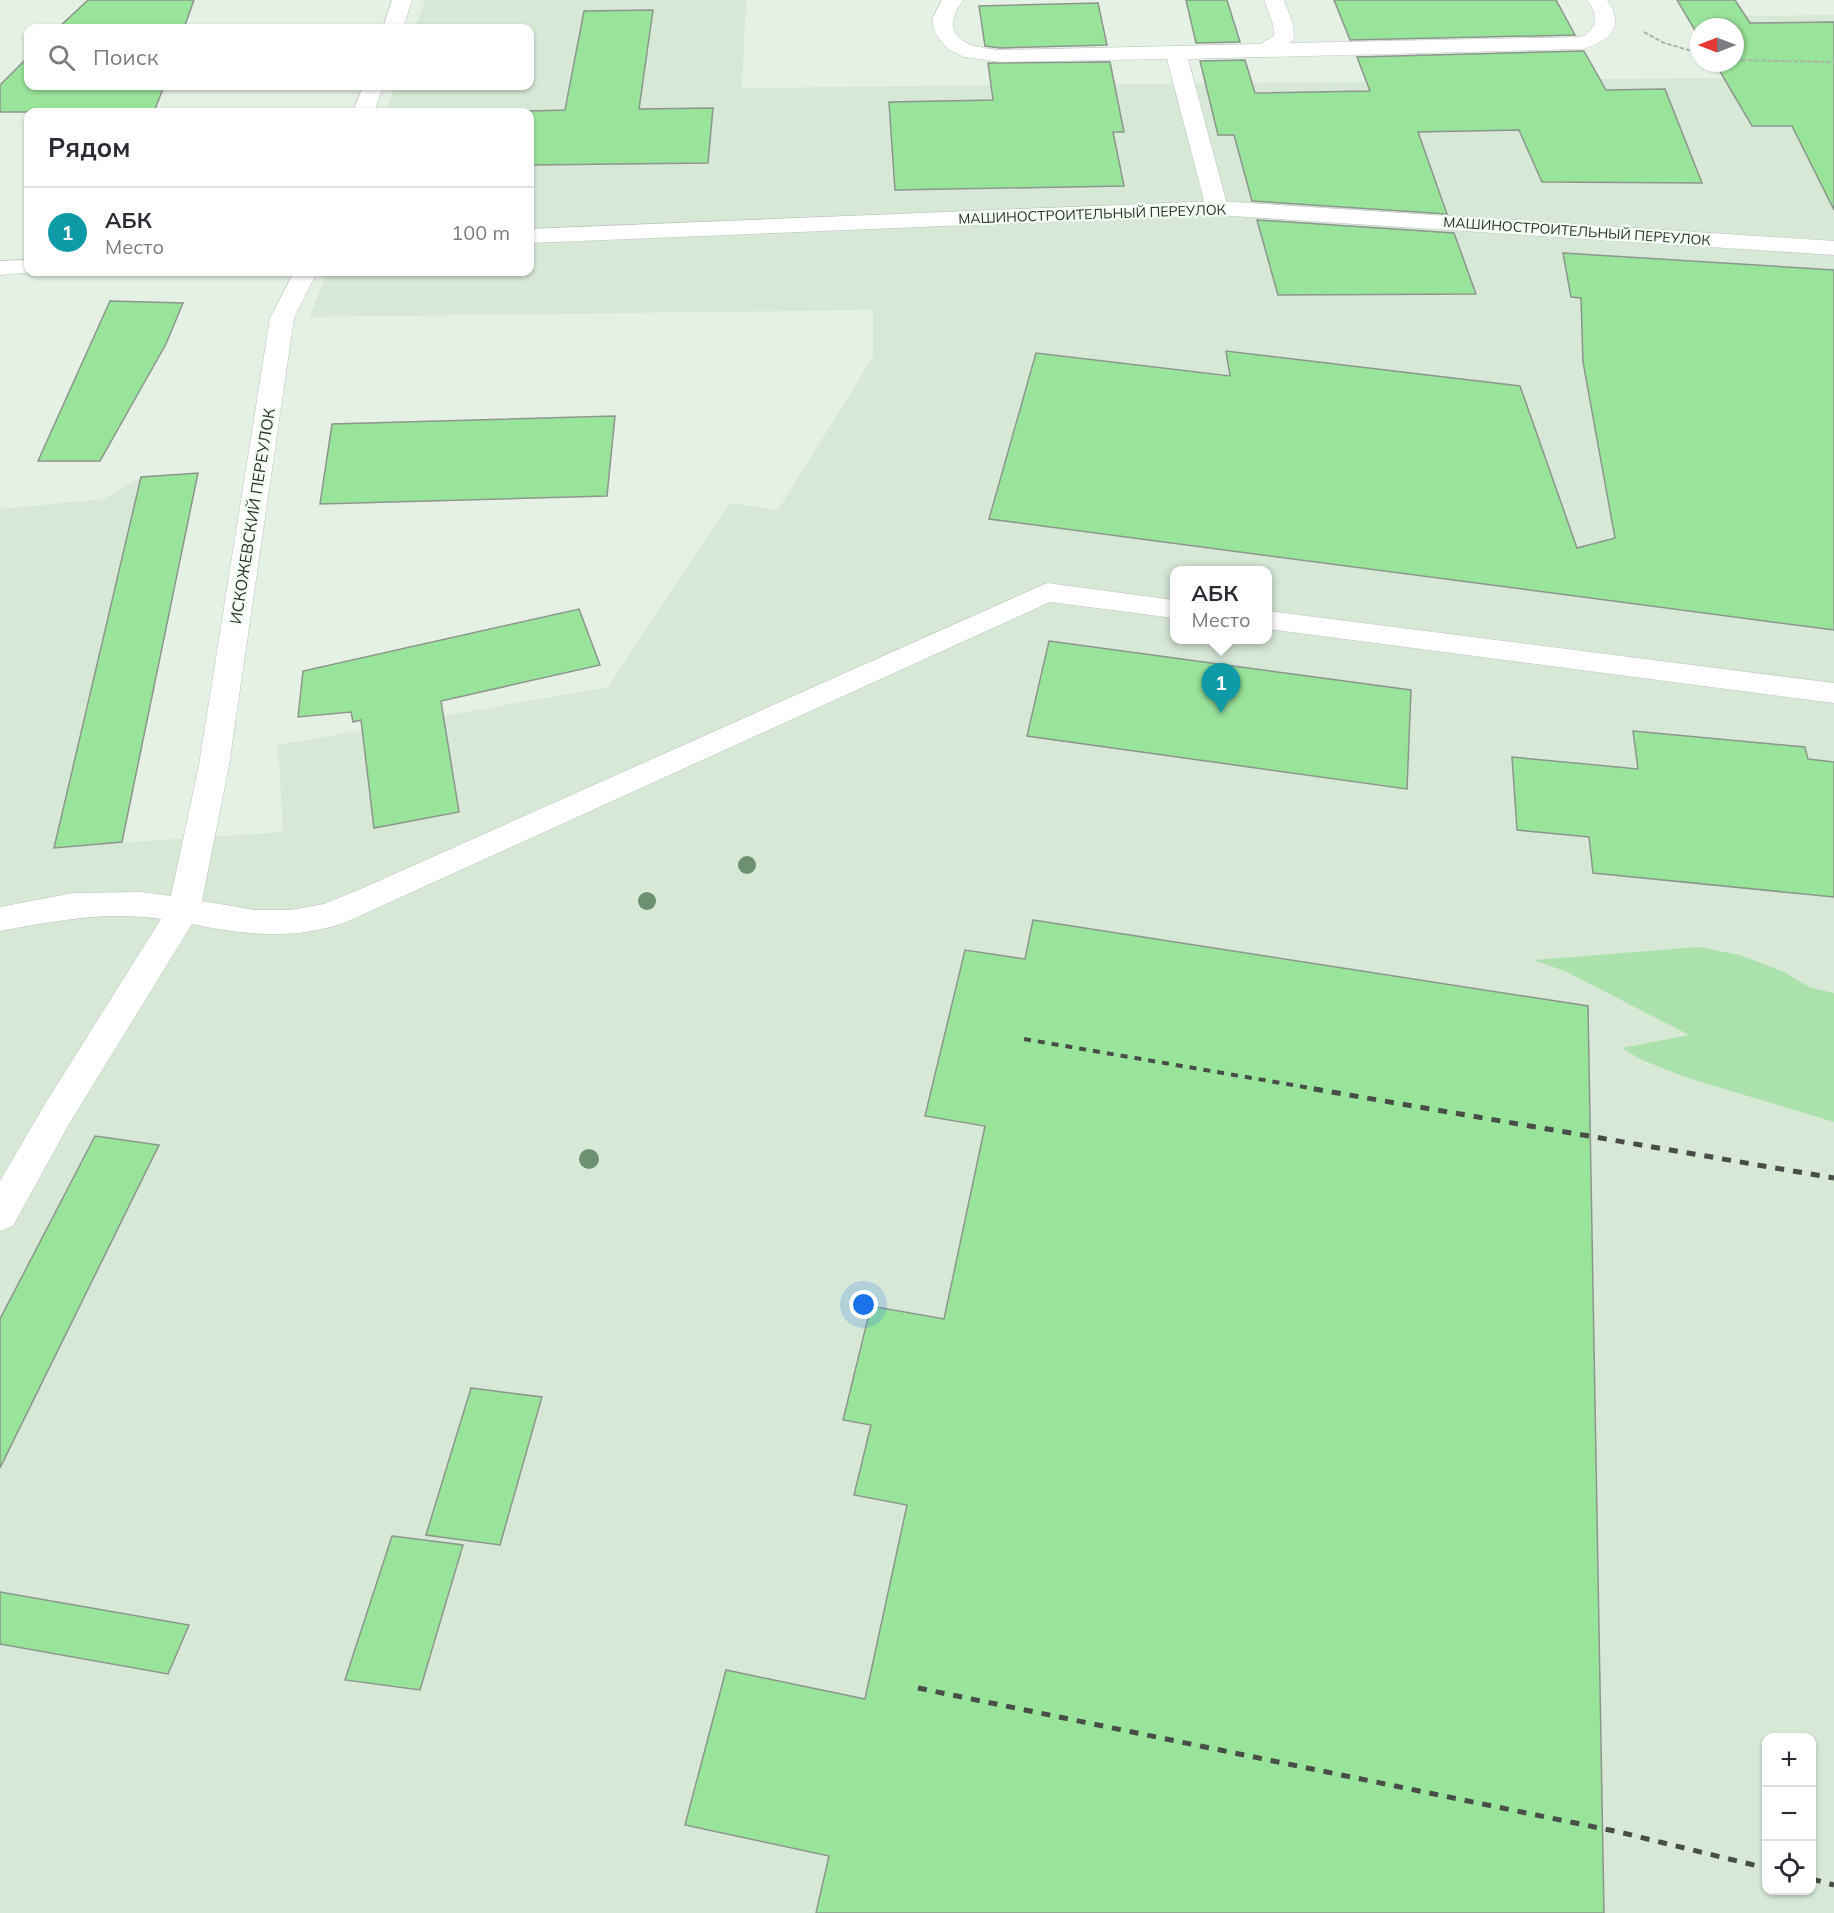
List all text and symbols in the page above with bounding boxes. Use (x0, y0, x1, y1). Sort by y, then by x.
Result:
north arrow (1690, 18, 1744, 72)
search box (24, 24, 534, 90)
icon: search (45, 41, 78, 74)
text: Поиск (93, 43, 159, 71)
text: Рядом (48, 131, 131, 164)
street label: МАШИНОСТРОИТЕЛЬНЫЙ ПЕРЕУЛОК (958, 200, 1227, 228)
text: АБК (105, 206, 152, 234)
street label: МАШИНОСТРОИТЕЛЬНЫЙ ПЕРЕУЛОК (1443, 213, 1712, 249)
text: 1 (62, 220, 74, 245)
text: 100 m (451, 220, 510, 245)
text: Место (105, 234, 164, 259)
street label: ИСКОЖЕВСКИЙ ПЕРЕУЛОК (225, 406, 279, 626)
popup (1170, 566, 1272, 644)
text: АБК (1191, 579, 1238, 607)
text: Место (1191, 607, 1251, 632)
pin: 1 (1202, 664, 1240, 713)
your location (849, 1290, 878, 1319)
map controls (1762, 1733, 1816, 1895)
button: + (1762, 1733, 1816, 1787)
button: − (1762, 1787, 1816, 1841)
button: locate (1762, 1841, 1816, 1895)

